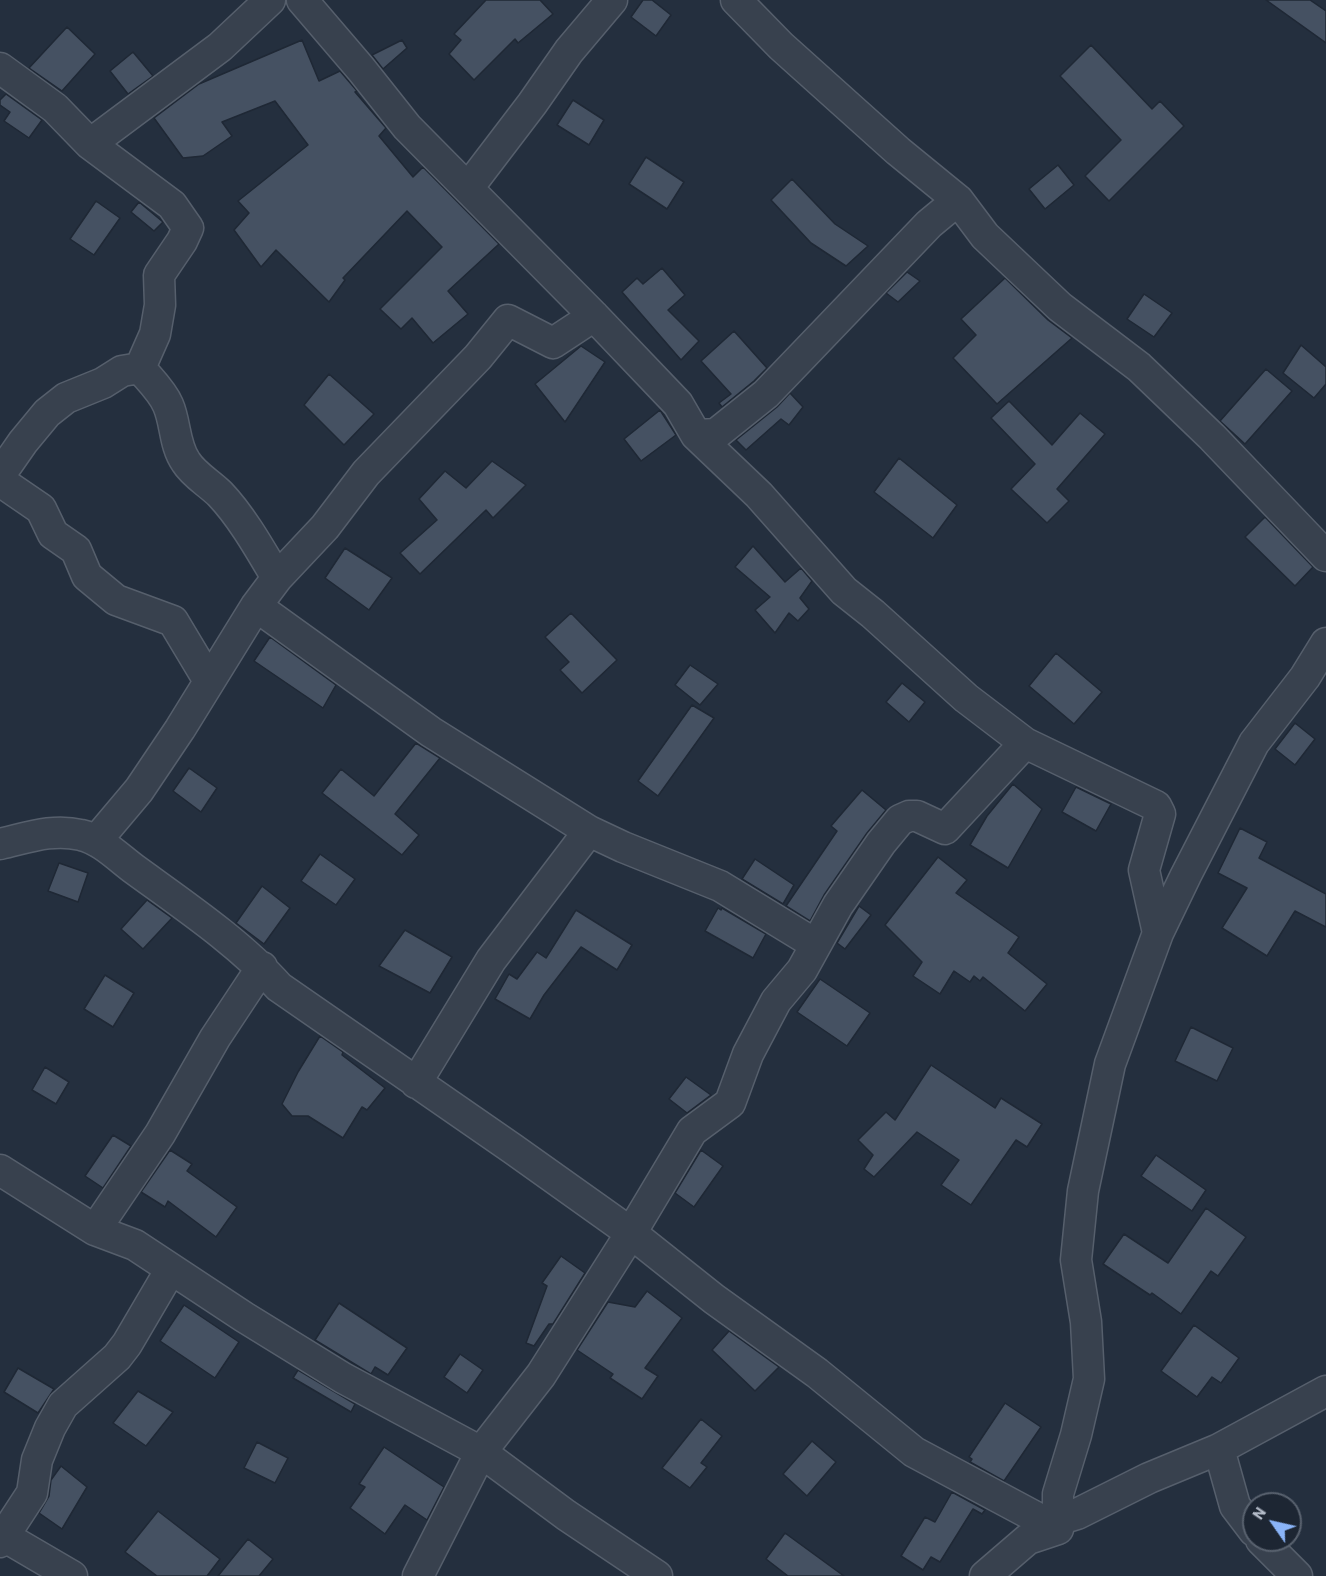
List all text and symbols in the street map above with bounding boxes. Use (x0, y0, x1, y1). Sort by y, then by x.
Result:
north arrow (1242, 1492, 1302, 1552)
text: N (1247, 1503, 1269, 1523)

